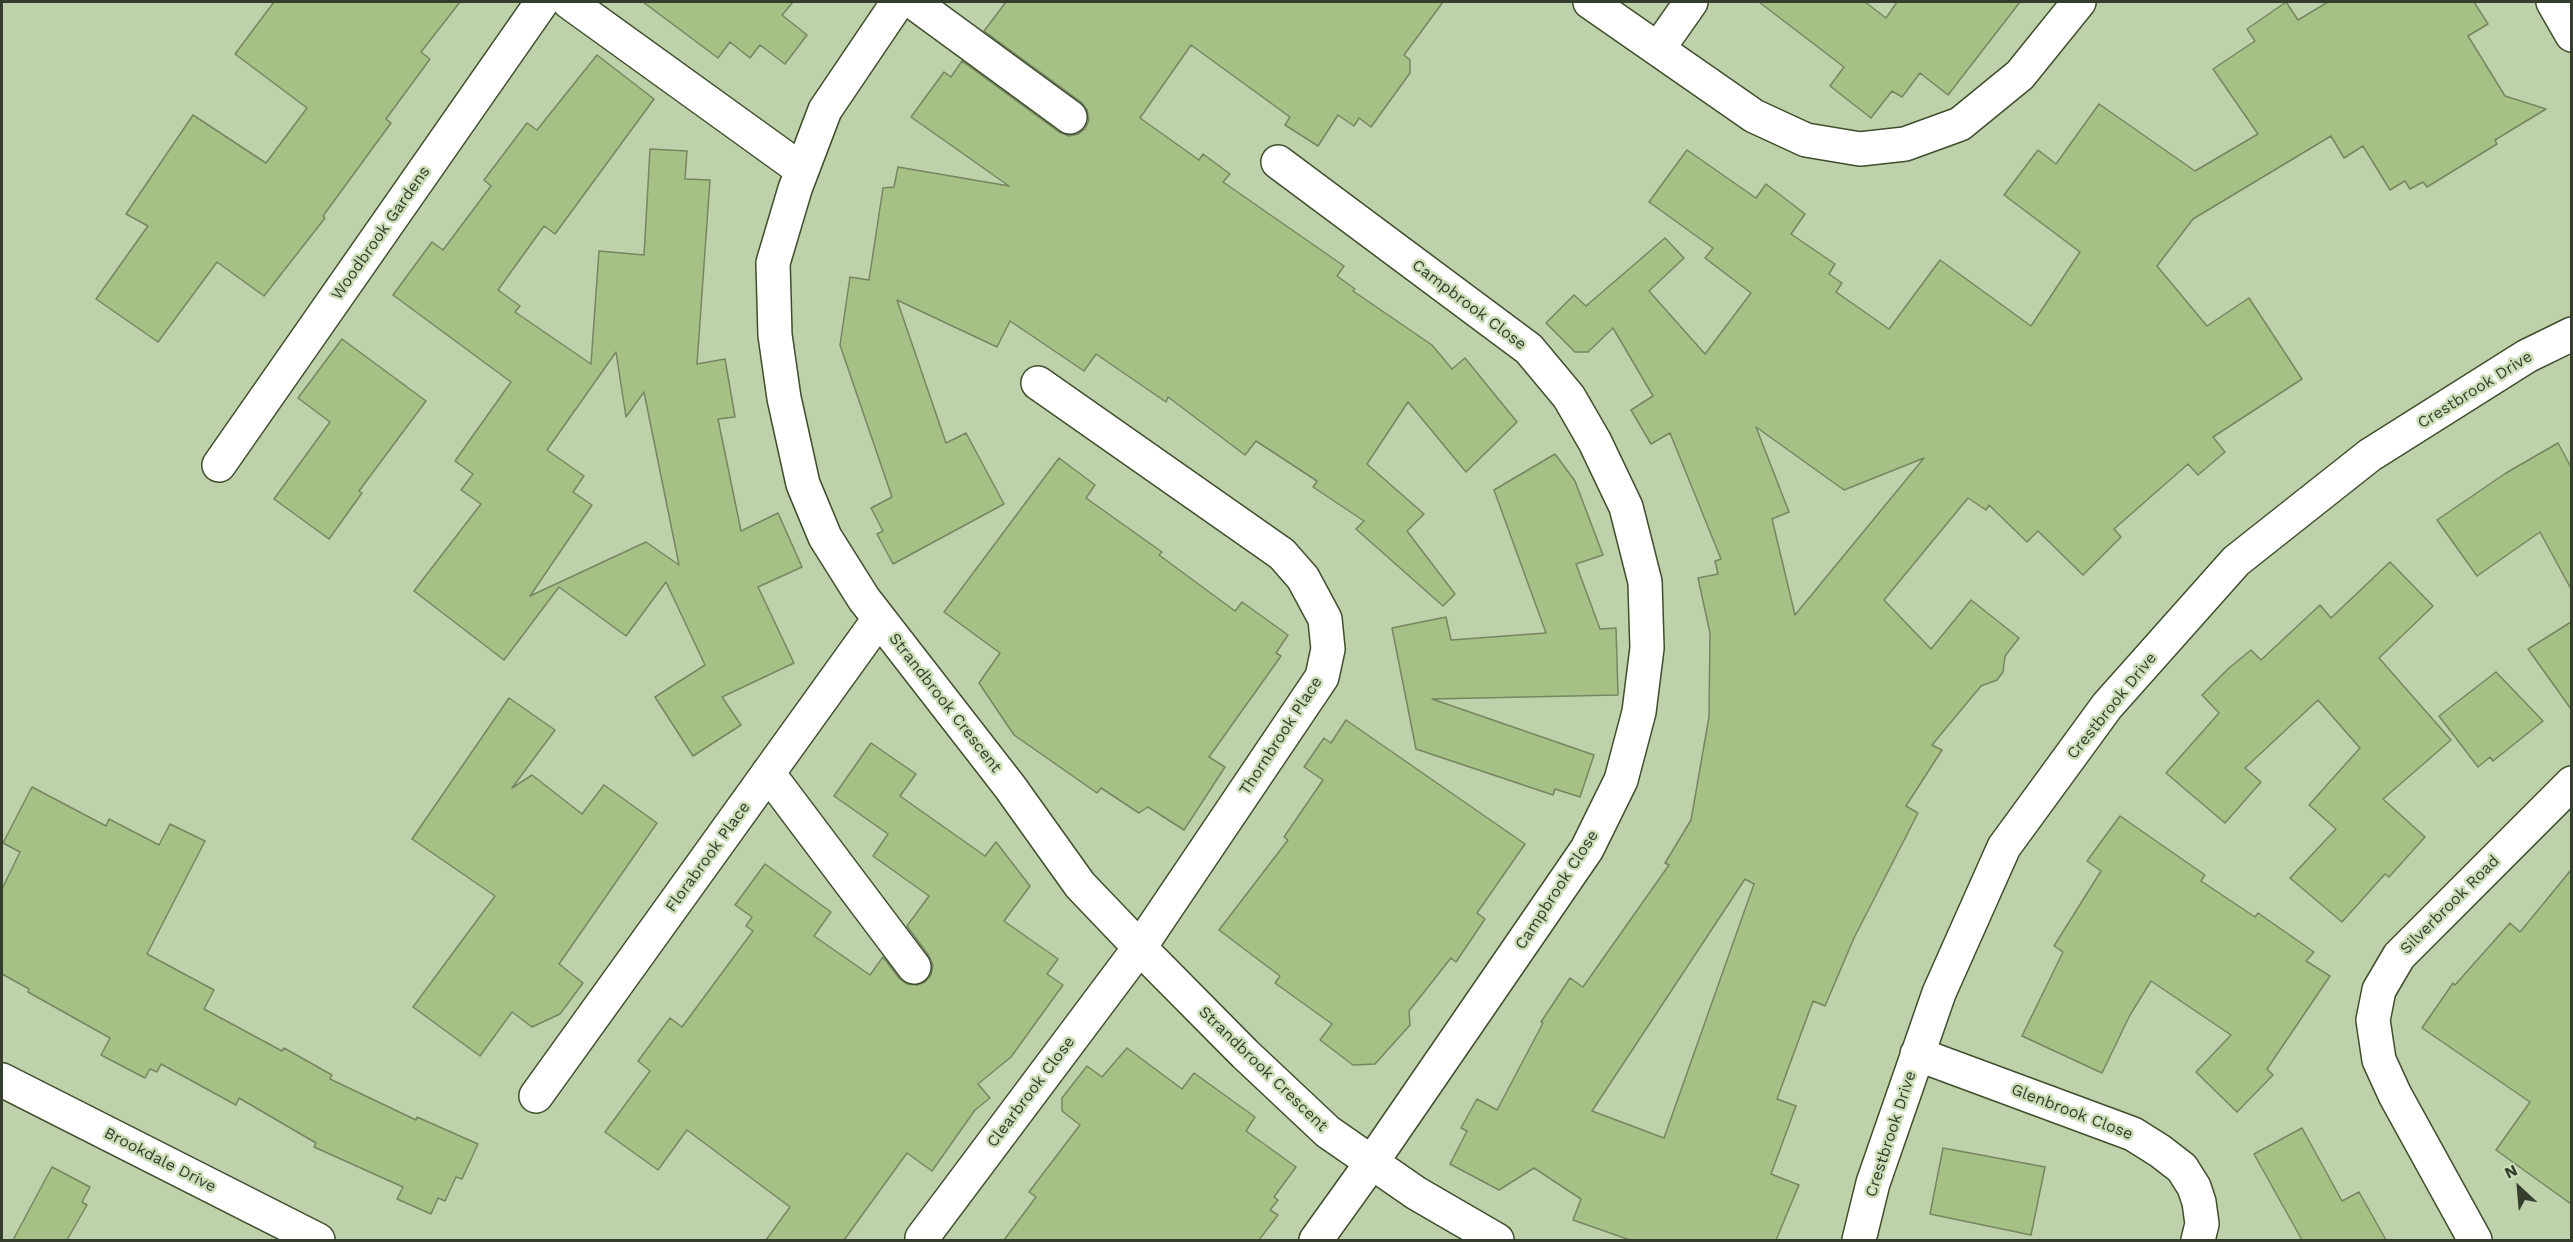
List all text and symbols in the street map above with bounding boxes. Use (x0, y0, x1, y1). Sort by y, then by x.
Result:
street label: Woodbrook Gardens (328, 163, 434, 303)
street label: Campbrook Close (1408, 256, 1530, 354)
street label: Crestbrook Drive (2414, 347, 2536, 433)
street label: Strandbrook Crescent (885, 629, 1005, 777)
street label: Crestbrook Drive (2063, 649, 2161, 763)
street label: Thornbrook Place (1236, 673, 1326, 799)
street label: Florabrook Place (662, 798, 754, 916)
street label: Campbrook Close (1511, 827, 1603, 953)
street label: Silverbrook Road (2396, 851, 2504, 959)
street label: Strandbrook Crescent (1195, 1002, 1331, 1136)
street label: Clearbrook Close (983, 1033, 1079, 1151)
street label: Crestbrook Drive (1862, 1069, 1920, 1199)
street label: Glenbrook Close (2008, 1080, 2136, 1144)
street label: Brookdale Drive (101, 1123, 219, 1197)
north arrow (2489, 1158, 2549, 1218)
text: N (2501, 1160, 2520, 1183)

